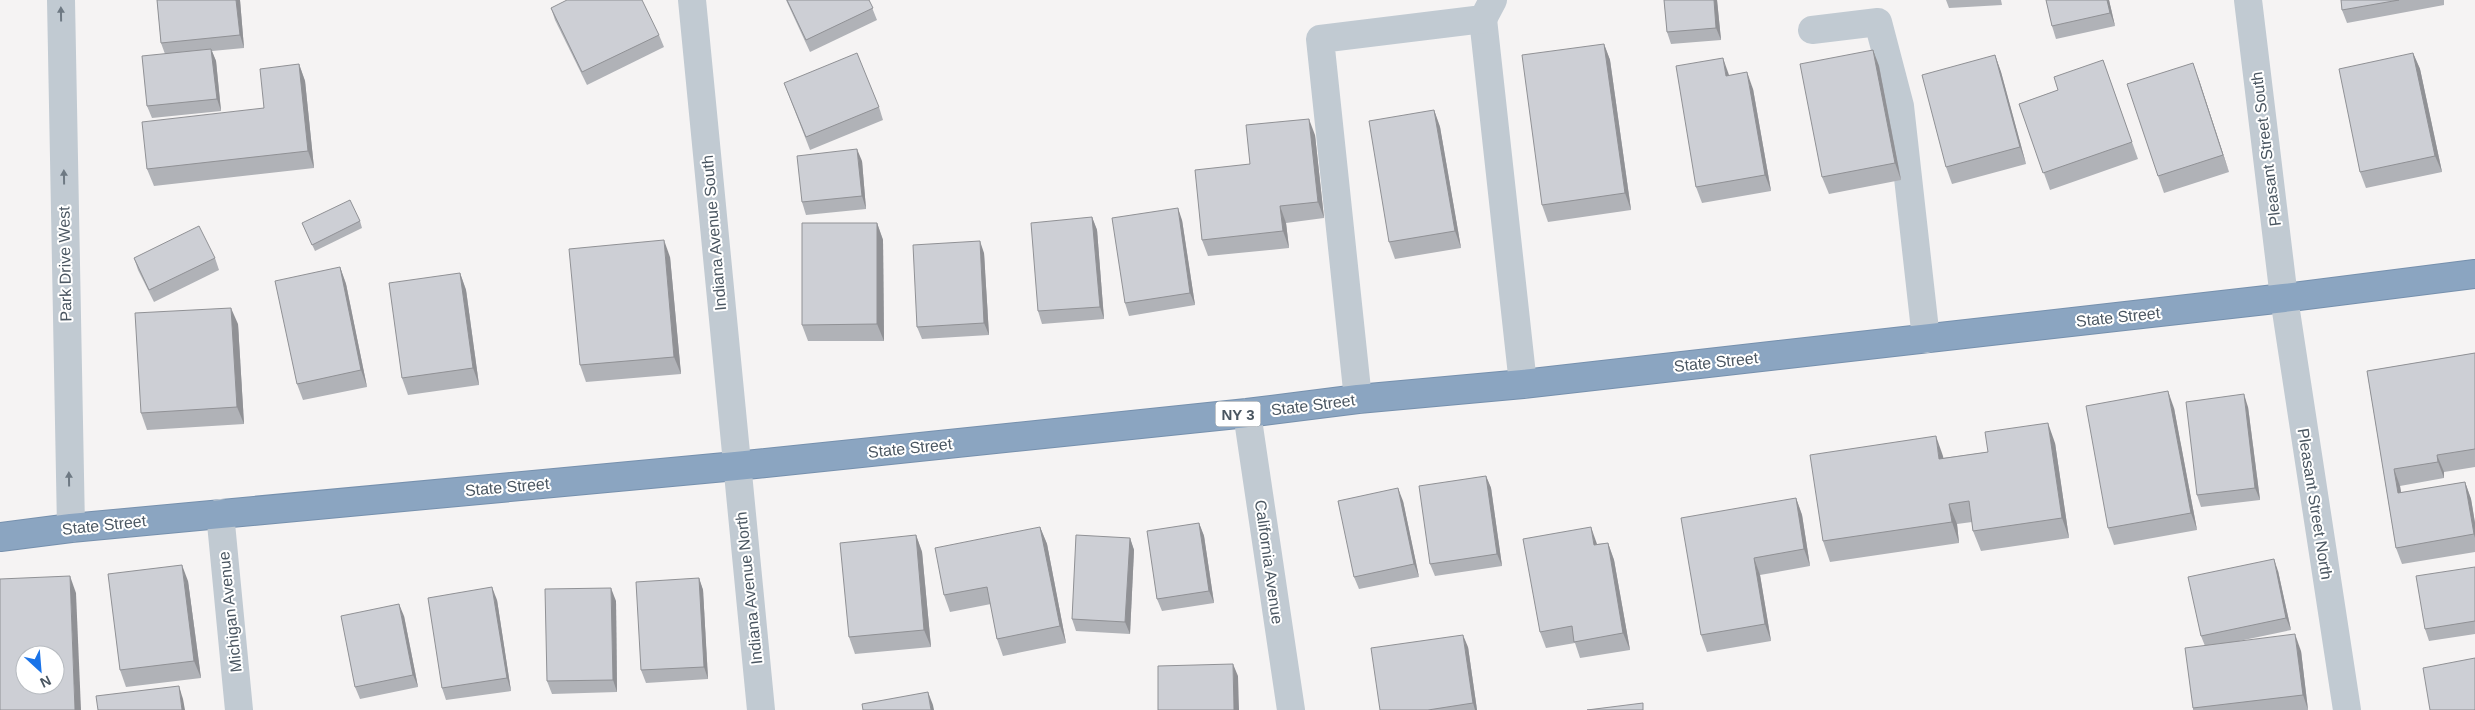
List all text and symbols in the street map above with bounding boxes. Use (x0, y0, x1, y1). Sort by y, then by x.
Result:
one-way arrow (57, 6, 65, 22)
street label: Pleasant Street South (2248, 71, 2284, 227)
street label: Indiana Avenue South (699, 154, 729, 312)
one-way arrow (60, 168, 68, 184)
street label: Park Drive West (55, 206, 75, 322)
street label: State Street (2075, 304, 2161, 330)
street label: State Street (1673, 349, 1759, 375)
street label: State Street (1270, 391, 1357, 419)
road number: NY 3 (1216, 402, 1260, 426)
street label: Pleasant Street North (2295, 427, 2335, 581)
street label: State Street (867, 435, 953, 461)
one-way arrow (65, 471, 73, 487)
street label: State Street (464, 475, 550, 499)
street label: California Avenue (1252, 499, 1286, 625)
street label: Indiana Avenue North (733, 511, 765, 665)
street label: State Street (61, 512, 147, 538)
street label: Michigan Avenue (215, 551, 245, 673)
north arrow (15, 645, 65, 695)
text: N (38, 672, 54, 691)

